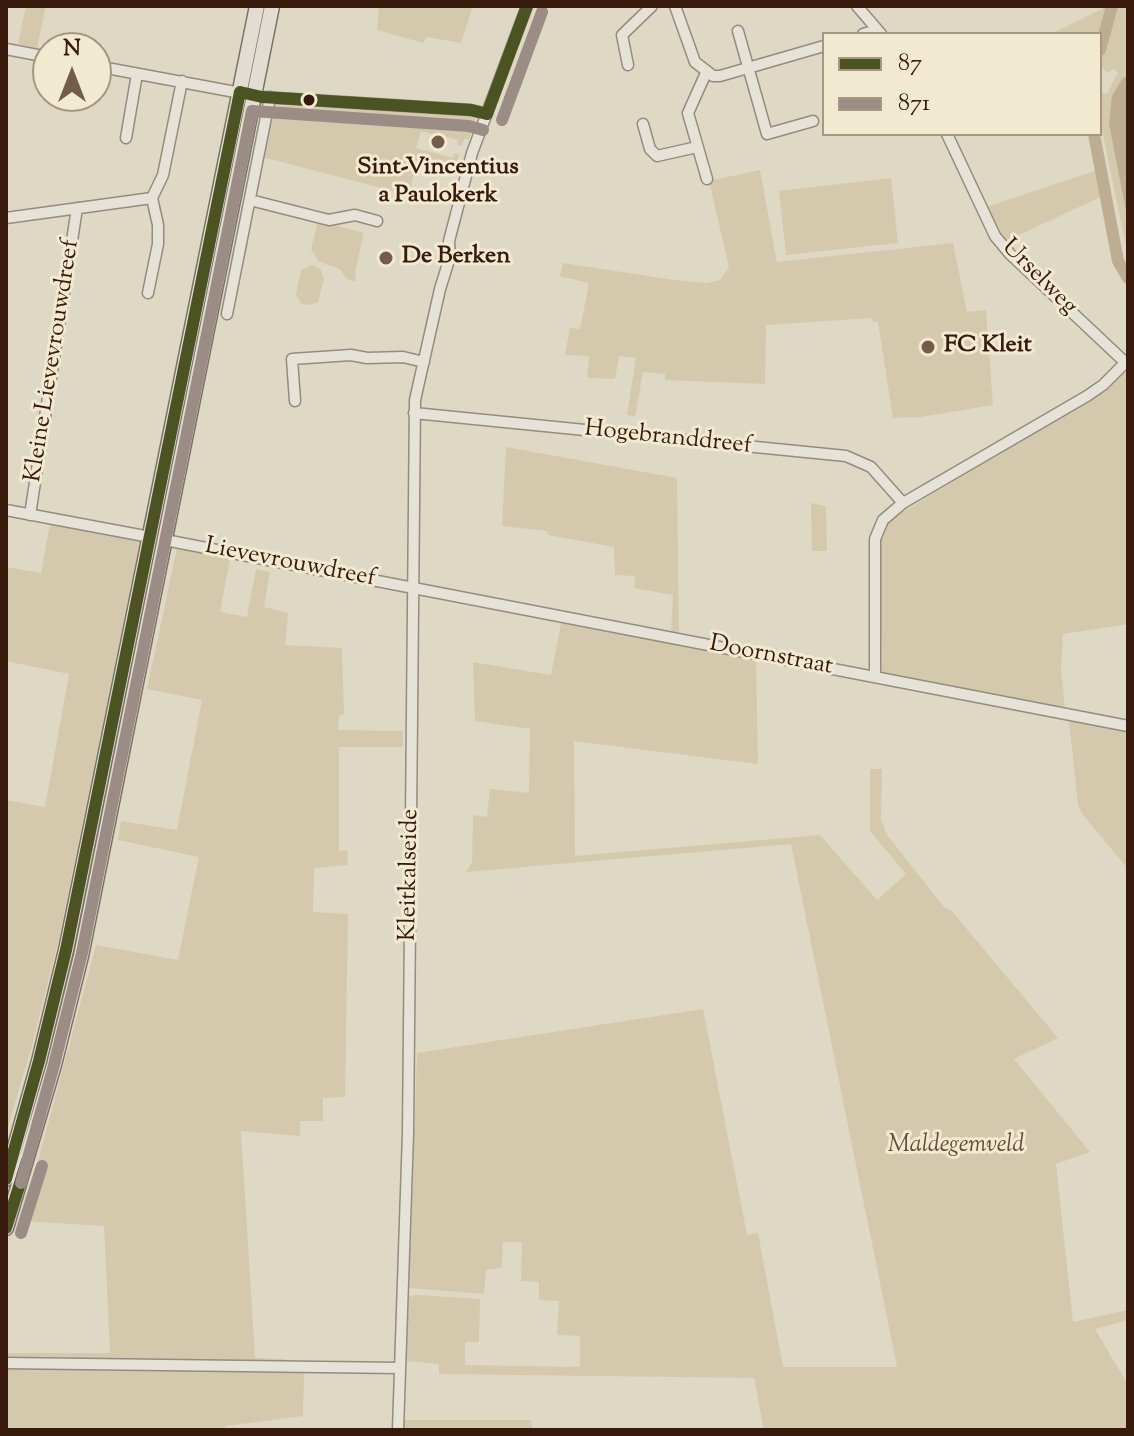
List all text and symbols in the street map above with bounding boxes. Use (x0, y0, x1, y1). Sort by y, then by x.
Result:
north arrow (32, 32, 112, 112)
legend (822, 32, 1102, 136)
text: N (63, 34, 81, 66)
text: 87 (898, 47, 922, 81)
text: 871 (898, 87, 930, 121)
unlabelled marker (301, 92, 317, 108)
marker: Sint-Vincentius a Paulokerk (429, 133, 447, 151)
place label: Sint-Vincentius a Paulokerk (357, 155, 519, 211)
street label: Urselweg (994, 234, 1082, 322)
street label: Kleine Lievevrouwdreef (21, 238, 87, 484)
place label: De Berken (402, 244, 510, 272)
marker: De Berken (377, 249, 395, 267)
place label: FC Kleit (944, 333, 1032, 361)
marker: FC Kleit (919, 338, 937, 356)
street label: Hogebranddreef (583, 416, 753, 462)
street label: Lievevrouwdreef (202, 533, 378, 595)
street label: Doornstraat (707, 631, 835, 683)
street label: Kleitkalseide (395, 808, 427, 942)
park label: Maldegemveld (888, 1133, 1024, 1161)

